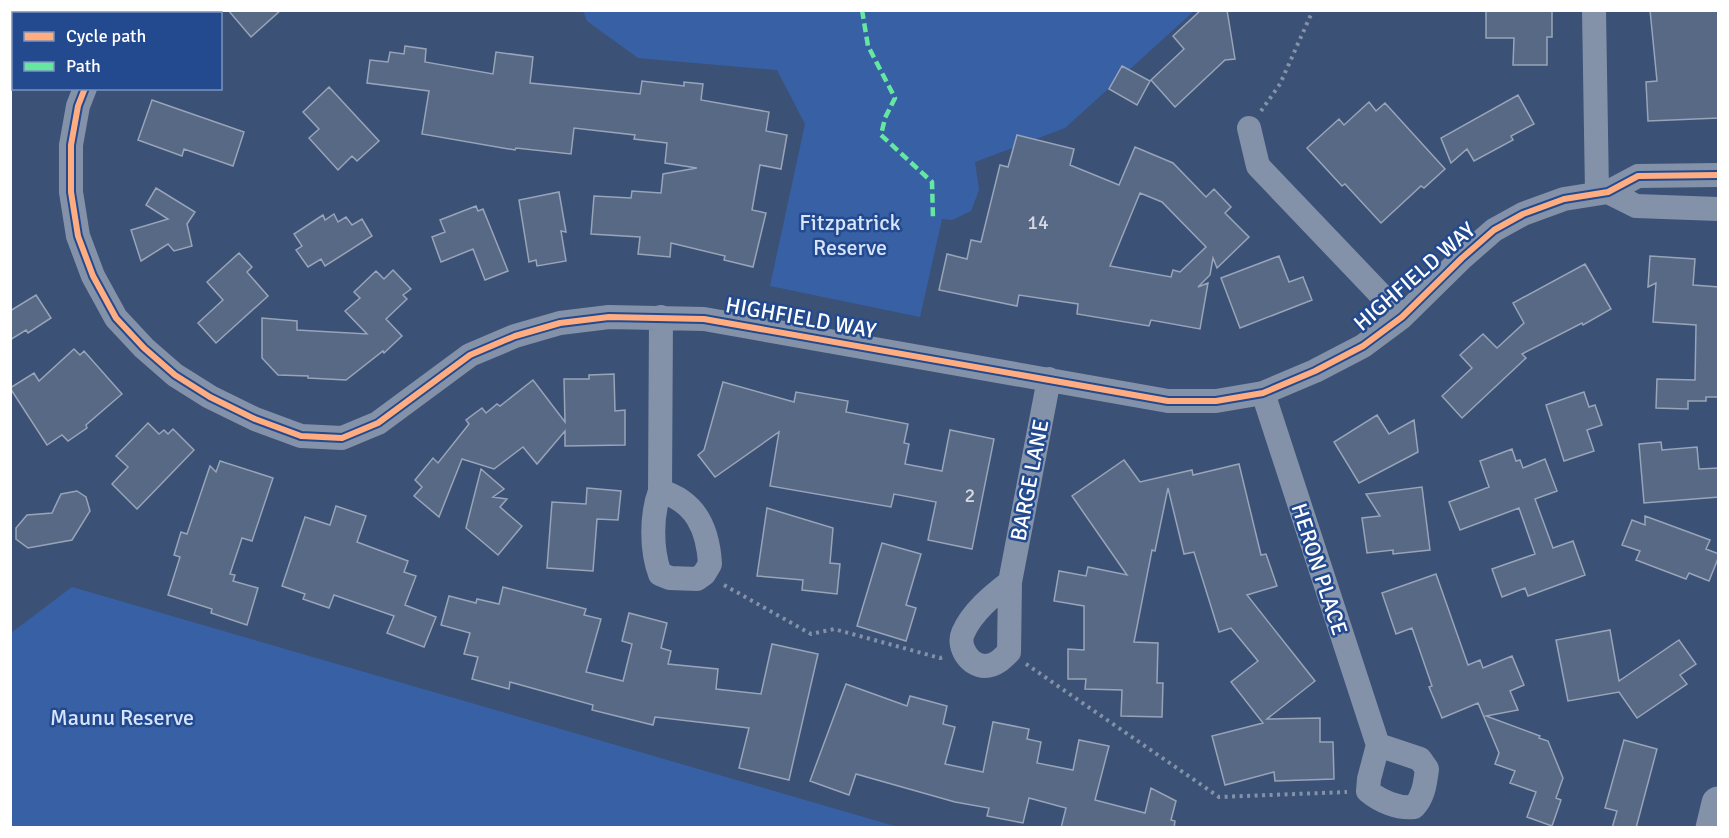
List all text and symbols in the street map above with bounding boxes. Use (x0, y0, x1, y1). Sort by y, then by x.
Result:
legend (12, 12, 222, 90)
text: Cycle path (66, 25, 146, 47)
text: Path (66, 55, 101, 77)
park label: Fitzpatrick Reserve (799, 209, 901, 261)
house number: 14 (1027, 210, 1049, 235)
street label: HIGHFIELD WAY (1348, 216, 1481, 337)
street label: HIGHFIELD WAY (723, 291, 878, 344)
street label: BARGE LANE (1004, 417, 1054, 543)
house number: 2 (965, 483, 975, 508)
street label: HERON PLACE (1286, 500, 1354, 639)
park label: Maunu Reserve (50, 704, 194, 731)

